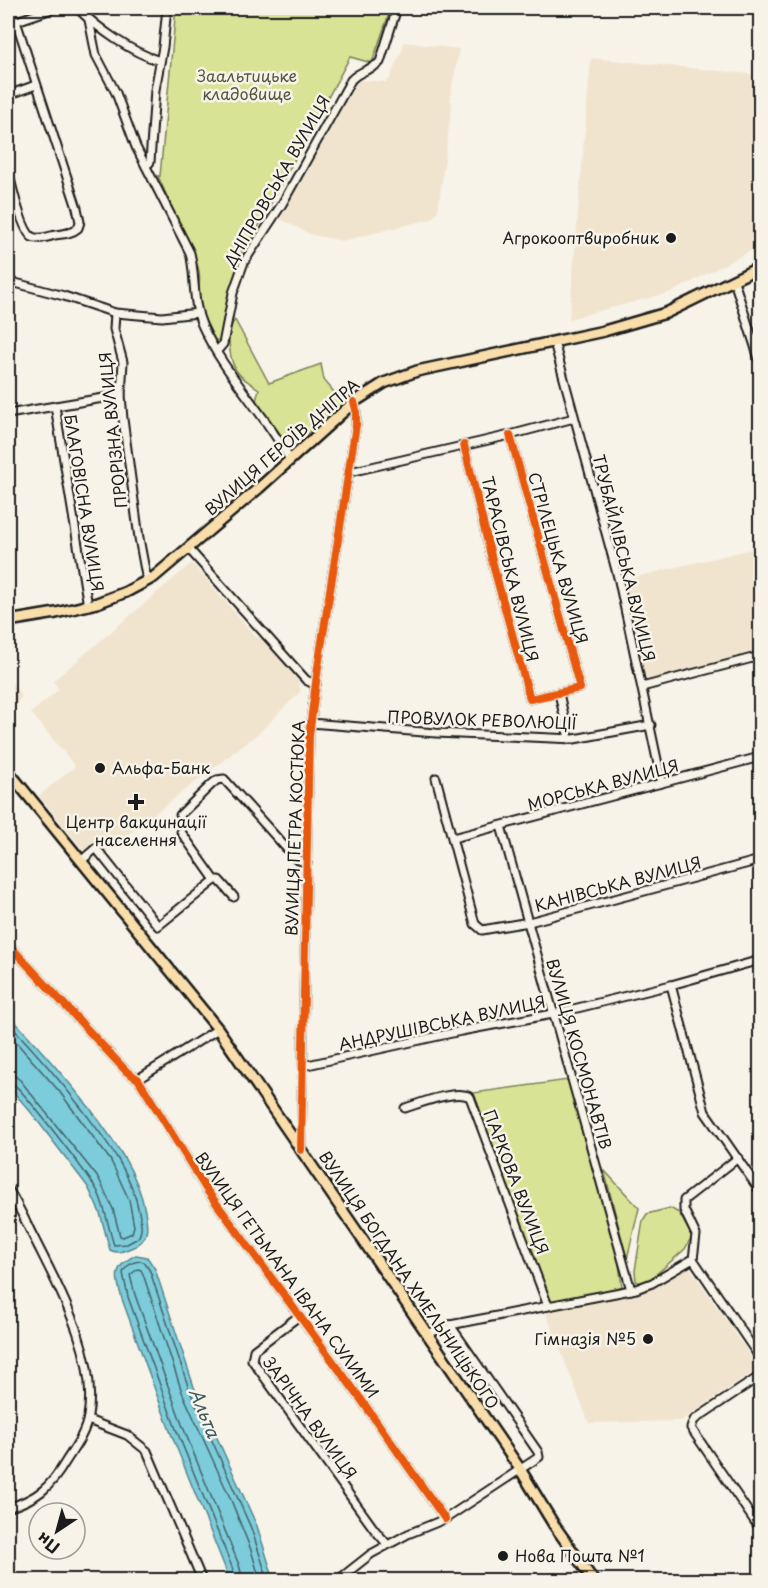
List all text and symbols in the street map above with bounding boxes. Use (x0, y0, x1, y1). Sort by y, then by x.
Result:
park label: Заальтицьке кладовище (197, 63, 297, 105)
street label: ДНІПРОВСЬКА ВУЛИЦЯ (217, 90, 335, 272)
place label: Агрокооптвиробник (502, 225, 659, 249)
marker: Агрокооптвиробник (664, 231, 678, 245)
street label: ПРОРІЗНА ВУЛИЦЯ (92, 351, 132, 509)
street label: ВУЛИЦЯ ГЕРОЇВ ДНІПРА (199, 372, 364, 520)
street label: БЛАГОВІСНА ВУЛИЦЯ (59, 412, 111, 593)
street label: ТРУБАЙЛІВСЬКА ВУЛИЦЯ (588, 452, 662, 664)
street label: СТРІЛЕЦЬКА ВУЛИЦЯ (523, 469, 595, 646)
street label: ТАРАСІВСЬКА ВУЛИЦЯ (476, 473, 546, 664)
street label: ПРОВУЛОК РЕВОЛЮЦІЇ (387, 704, 578, 734)
street label: ВУЛИЦЯ ПЕТРА КОСТЮКА (278, 720, 310, 936)
street label: МОРСЬКА ВУЛИЦЯ (524, 752, 681, 816)
place label: Альфа-Банк (112, 755, 211, 779)
marker: Альфа-Банк (93, 761, 107, 775)
marker: Центр вакцинації населення (127, 793, 145, 811)
place label: Центр вакцинації населення (66, 809, 207, 851)
street label: КАНІВСЬКА ВУЛИЦЯ (532, 849, 704, 917)
street label: ВУЛИЦЯ КОСМОНАВТІВ (541, 956, 619, 1152)
street label: АНДРУШІВСЬКА ВУЛИЦЯ (336, 988, 548, 1056)
street label: ПАРКОВА ВУЛИЦЯ (478, 1106, 556, 1258)
street label: ВУЛИЦЯ ГЕТЬМАНА ІВАНА СУЛИМИ (190, 1146, 386, 1403)
street label: ВУЛИЦЯ БОГДАНА ХМЕЛЬНИЦЬКОГО (314, 1146, 506, 1413)
place label: Гімназія №5 (534, 1326, 636, 1350)
marker: Гімназія №5 (641, 1332, 655, 1346)
street label: ЗАРІЧНА ВУЛИЦЯ (258, 1351, 363, 1483)
water label: Альта (183, 1383, 228, 1442)
north arrow (27, 1501, 87, 1561)
text: Пн (31, 1527, 64, 1560)
place label: Нова Пошта №1 (515, 1543, 645, 1567)
marker: Нова Пошта №1 (496, 1549, 510, 1563)

